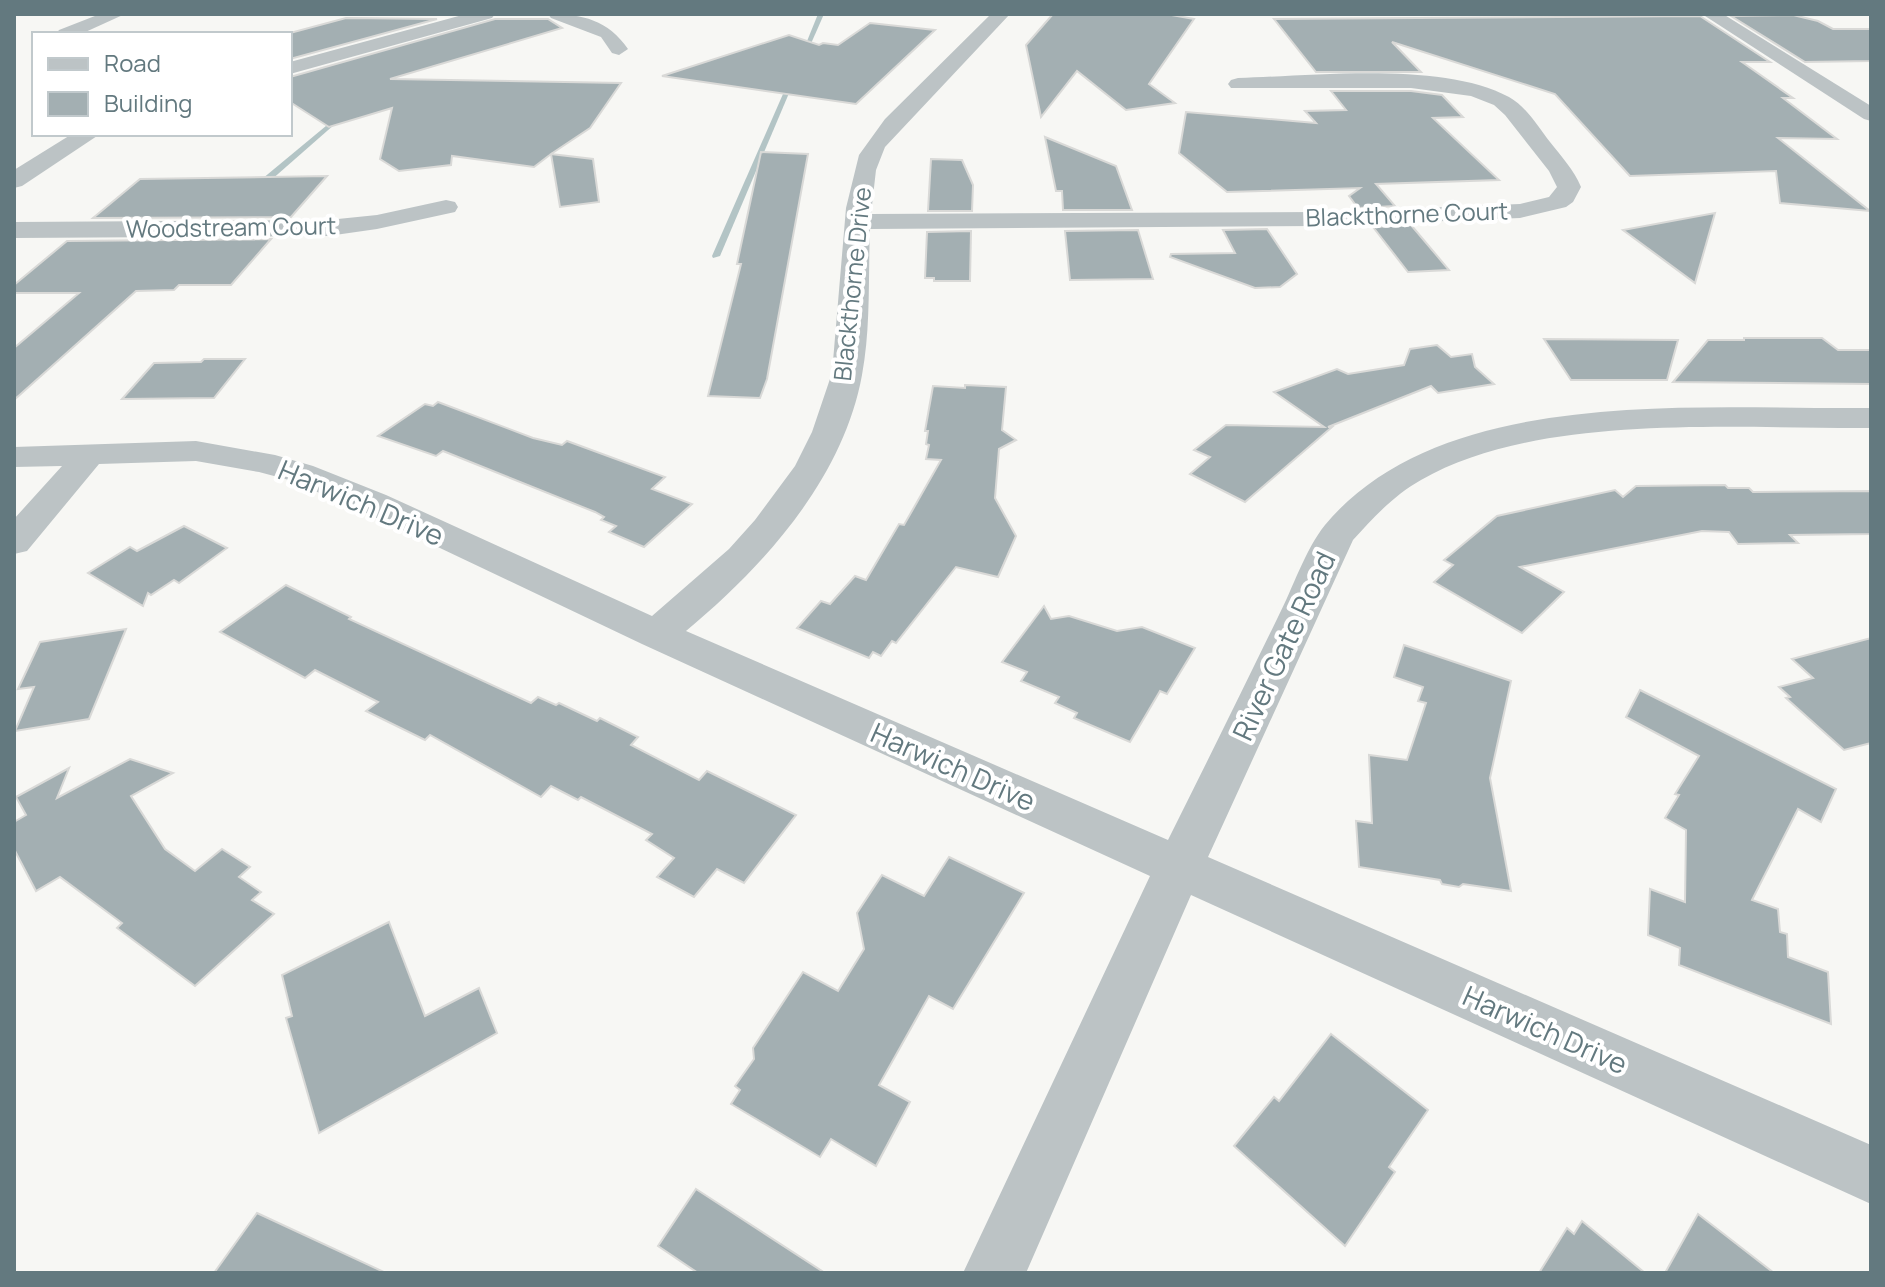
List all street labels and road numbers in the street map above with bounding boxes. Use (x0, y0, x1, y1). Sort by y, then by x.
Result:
street label: Blackthorne Drive (825, 185, 878, 382)
street label: Blackthorne Court (1305, 193, 1509, 234)
street label: Woodstream Court (125, 208, 336, 245)
street label: Harwich Drive (273, 450, 450, 554)
street label: River Gate Road (1223, 545, 1343, 746)
street label: Harwich Drive (865, 713, 1042, 819)
street label: Harwich Drive (1457, 976, 1634, 1082)

